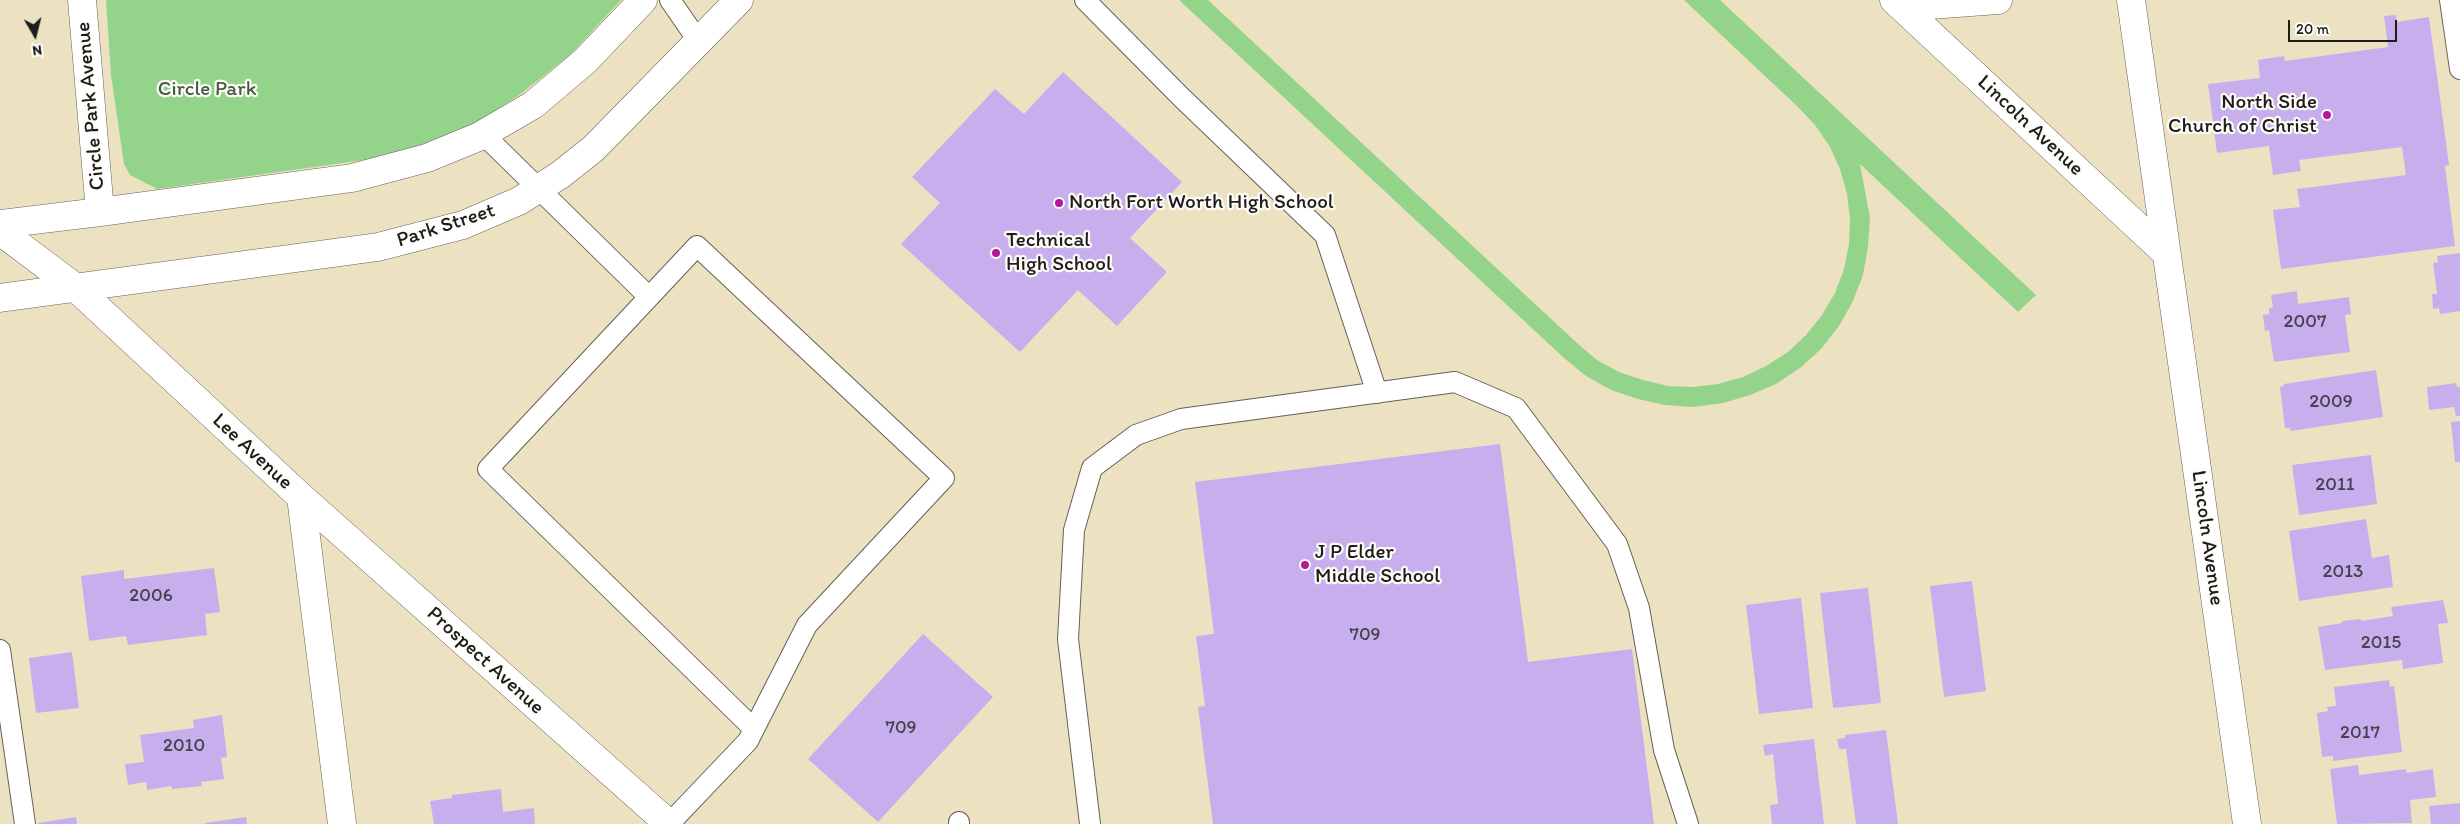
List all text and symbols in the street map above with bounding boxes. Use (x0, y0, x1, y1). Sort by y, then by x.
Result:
north arrow (10, 10, 60, 60)
scale bar (2290, 10, 2399, 42)
text: 20 m (2296, 20, 2329, 38)
street label: Circle Park Avenue (71, 21, 111, 191)
text: N (31, 41, 43, 59)
street label: Lincoln Avenue (1972, 70, 2088, 182)
park label: Circle Park (158, 77, 256, 103)
place label: North Side Church of Christ (2168, 90, 2317, 140)
marker: North Side Church of Christ (2321, 109, 2333, 121)
place label: North Fort Worth High School (1069, 190, 1334, 216)
marker: North Fort Worth High School (1053, 197, 1065, 209)
street label: Park Street (394, 198, 498, 254)
place label: Technical High School (1006, 228, 1112, 278)
marker: Technical High School (990, 247, 1002, 259)
house number: 2007 (2284, 311, 2326, 333)
house number: 2009 (2309, 391, 2353, 413)
street label: Lee Avenue (206, 408, 298, 496)
street label: Lincoln Avenue (2185, 469, 2229, 607)
house number: 2011 (2315, 474, 2355, 496)
place label: J P Elder Middle School (1315, 540, 1440, 590)
marker: J P Elder Middle School (1299, 559, 1311, 571)
house number: 2013 (2323, 561, 2363, 583)
house number: 2006 (129, 585, 173, 607)
street label: Prospect Avenue (421, 602, 549, 720)
house number: 709 (1349, 624, 1381, 646)
house number: 2015 (2361, 632, 2401, 654)
house number: 709 (885, 717, 917, 739)
house number: 2017 (2340, 722, 2380, 744)
house number: 2010 (163, 735, 205, 757)

